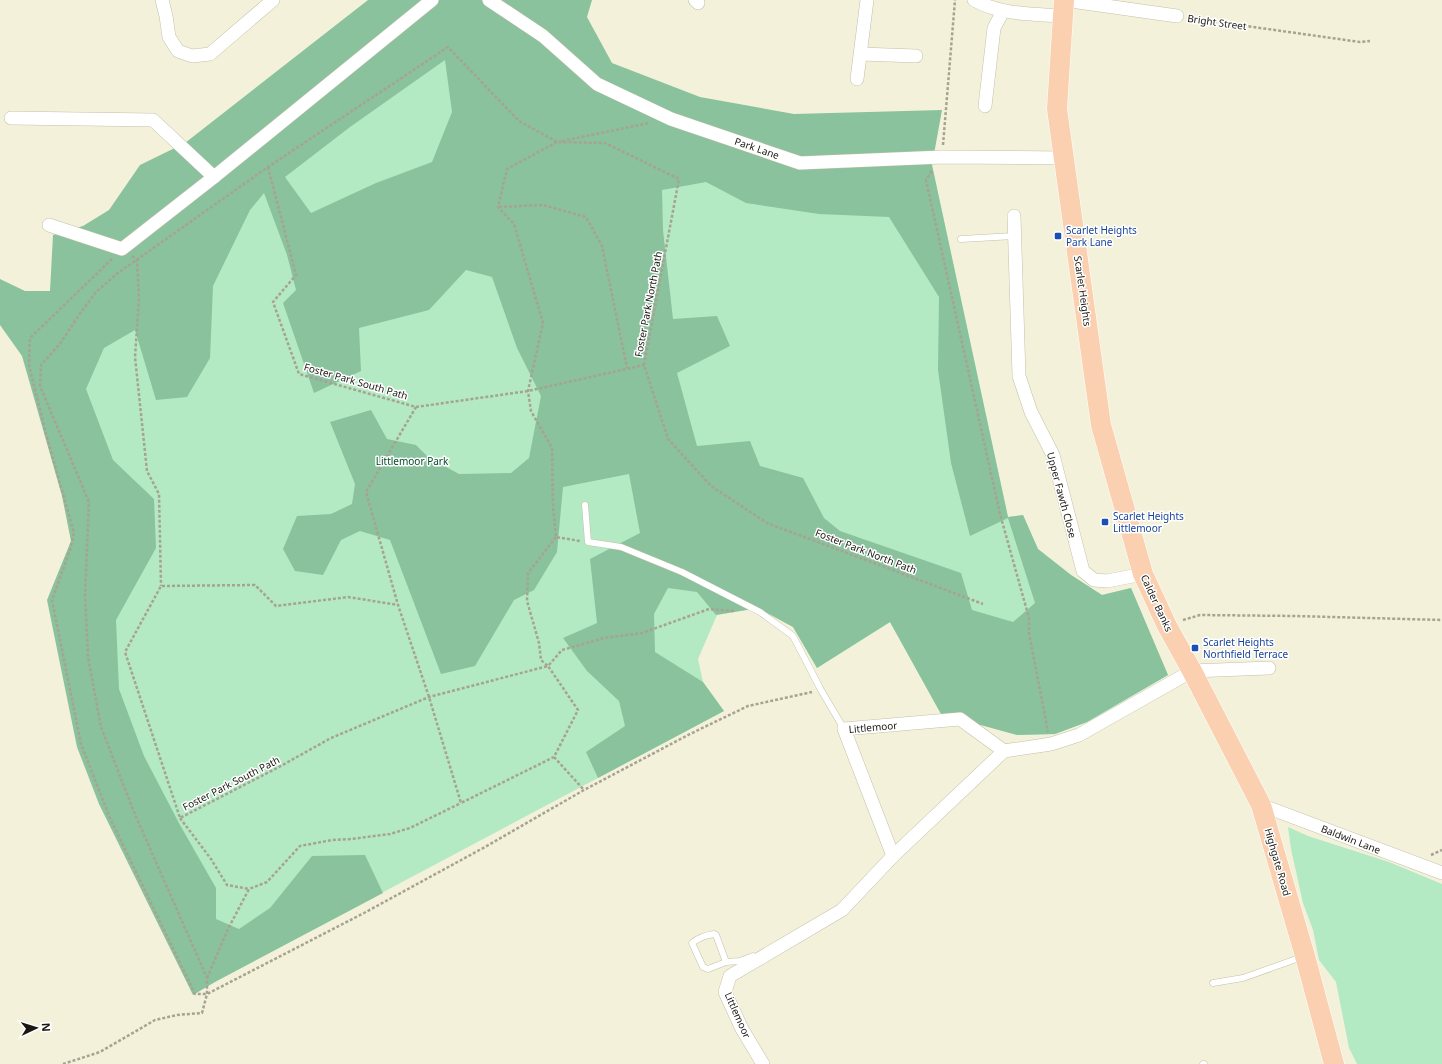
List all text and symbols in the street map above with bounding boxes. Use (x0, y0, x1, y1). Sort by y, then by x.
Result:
street label: Bright Street (1186, 11, 1248, 33)
street label: Park Lane (733, 134, 782, 162)
place label: Scarlet Heights Park Lane (1066, 223, 1137, 249)
marker: Scarlet Heights Park Lane (1053, 231, 1063, 241)
street label: Foster Park North Path (631, 250, 665, 358)
street label: Scarlet Heights (1071, 255, 1095, 327)
street label: Foster Park South Path (302, 359, 410, 403)
street label: Upper Fawth Close (1044, 450, 1080, 540)
park label: Littlemoor Park (376, 454, 449, 468)
place label: Scarlet Heights Littlemoor (1113, 509, 1184, 535)
marker: Scarlet Heights Littlemoor (1100, 517, 1110, 527)
street label: Foster Park North Path (813, 525, 919, 577)
street label: Calder Banks (1138, 572, 1176, 634)
place label: Scarlet Heights Northfield Terrace (1203, 635, 1289, 661)
marker: Scarlet Heights Northfield Terrace (1190, 643, 1200, 653)
street label: Littlemoor (848, 718, 898, 736)
street label: Foster Park South Path (180, 752, 282, 814)
street label: Baldwin Lane (1319, 821, 1383, 857)
street label: Highgate Road (1262, 826, 1294, 898)
street label: Littlemoor (722, 990, 754, 1040)
north arrow (16, 1008, 56, 1048)
text: N (39, 1022, 54, 1032)

